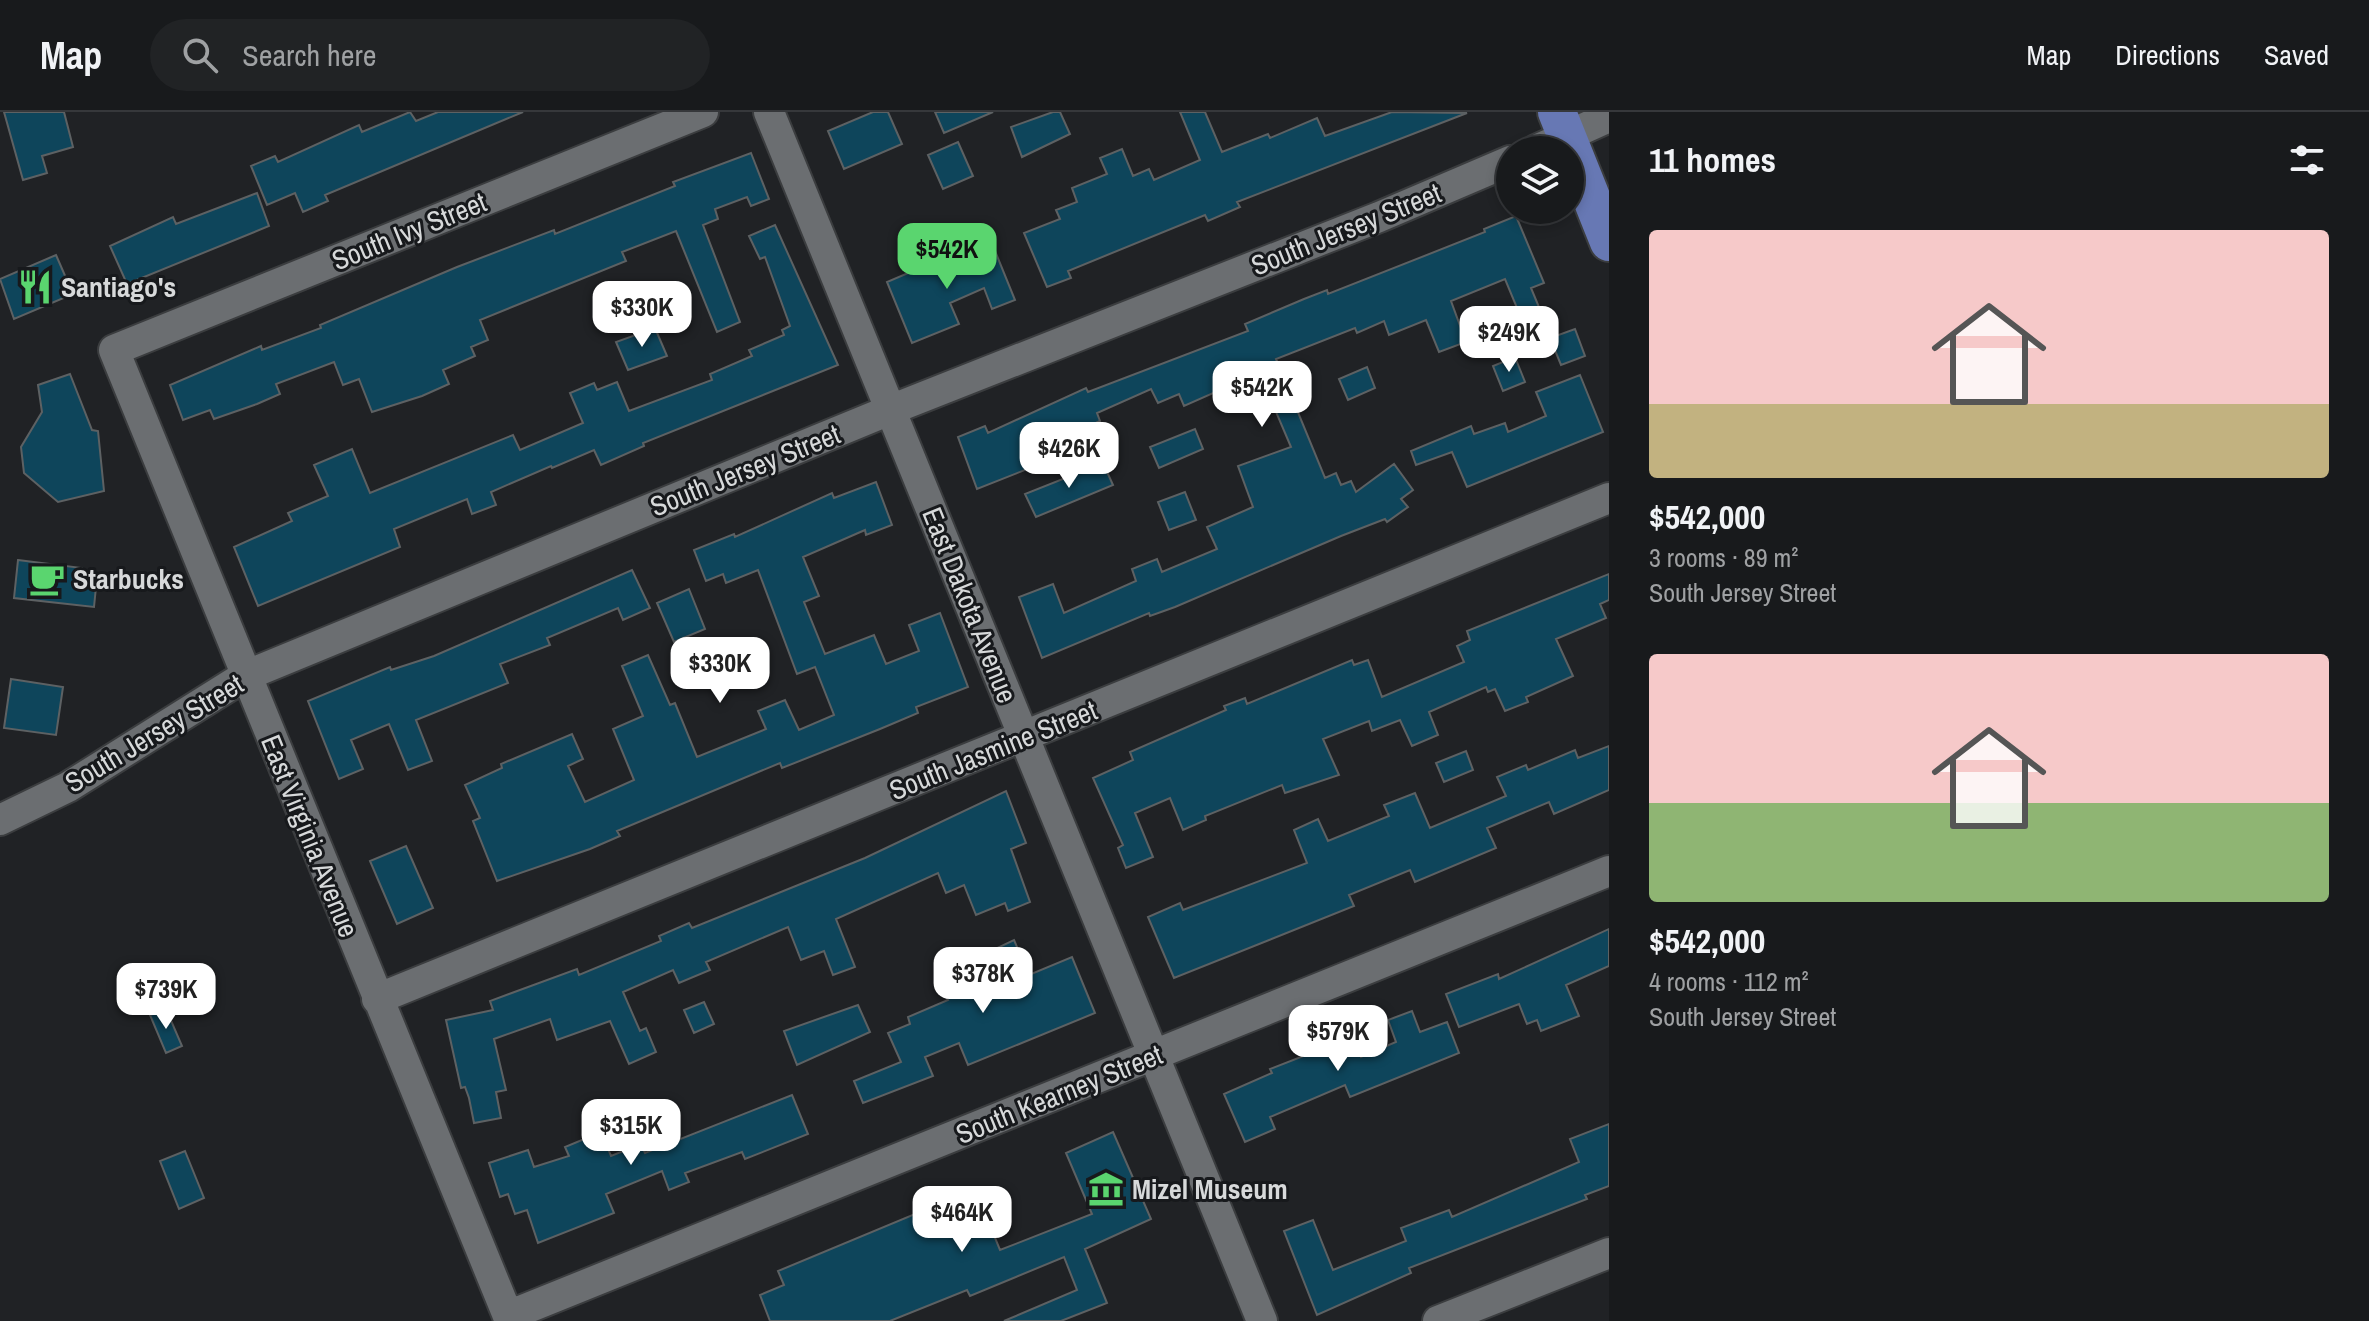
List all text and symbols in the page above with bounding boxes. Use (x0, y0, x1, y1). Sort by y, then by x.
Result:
search box (150, 19, 710, 91)
text: Map (40, 30, 102, 81)
icon: search (178, 33, 222, 77)
text: Search here (242, 35, 376, 75)
text: Map (2027, 36, 2071, 74)
text: Directions (2115, 36, 2220, 74)
text: Saved (2264, 36, 2329, 74)
map controls (1496, 136, 1584, 224)
button: layers (1496, 136, 1584, 224)
text: 11 homes (1649, 137, 1776, 183)
icon: filters (2285, 138, 2329, 182)
street label: South Jersey Street (1245, 174, 1447, 284)
street label: South Ivy Street (326, 183, 492, 279)
pin: $542K (891, 223, 1003, 291)
text: $542K (916, 231, 978, 266)
restaurant icon: Santiago's (16, 268, 54, 306)
place label: Santiago's (61, 268, 176, 306)
pin: $330K (586, 281, 698, 349)
icon: home (1917, 282, 2061, 426)
text: $330K (611, 289, 673, 324)
pin: $249K (1453, 306, 1565, 374)
text: $249K (1478, 314, 1540, 349)
pin: $542K (1206, 361, 1318, 429)
text: $542K (1231, 369, 1293, 404)
street label: South Jersey Street (644, 415, 846, 525)
pin: $426K (1013, 422, 1125, 490)
text: $426K (1038, 430, 1100, 465)
text: $542,000 (1649, 494, 1765, 540)
street label: East Dakota Avenue (913, 502, 1027, 708)
text: 3 rooms · 89 m² (1649, 540, 1798, 575)
cafe icon: Starbucks (28, 560, 66, 598)
place label: Starbucks (73, 560, 184, 598)
text: South Jersey Street (1649, 575, 1836, 610)
pin: $330K (664, 637, 776, 705)
text: $330K (689, 645, 751, 680)
street label: South Jersey Street (58, 665, 250, 801)
street label: South Jasmine Street (884, 691, 1102, 809)
icon: home (1917, 706, 2061, 850)
street label: East Virginia Avenue (252, 729, 368, 943)
text: $542,000 (1649, 918, 1765, 964)
pin: $378K (927, 947, 1039, 1015)
text: $378K (952, 955, 1014, 990)
pin: $739K (110, 963, 222, 1031)
text: 4 rooms · 112 m² (1649, 964, 1809, 999)
text: $739K (135, 971, 197, 1006)
text: South Jersey Street (1649, 999, 1836, 1034)
pin: $579K (1282, 1005, 1394, 1073)
text: $579K (1307, 1013, 1369, 1048)
street label: South Kearney Street (950, 1035, 1168, 1153)
pin: $315K (575, 1099, 687, 1167)
text: $315K (600, 1107, 662, 1142)
museum icon: Mizel Museum (1087, 1170, 1125, 1208)
place label: Mizel Museum (1132, 1170, 1288, 1208)
pin: $464K (906, 1186, 1018, 1254)
text: $464K (931, 1194, 993, 1229)

